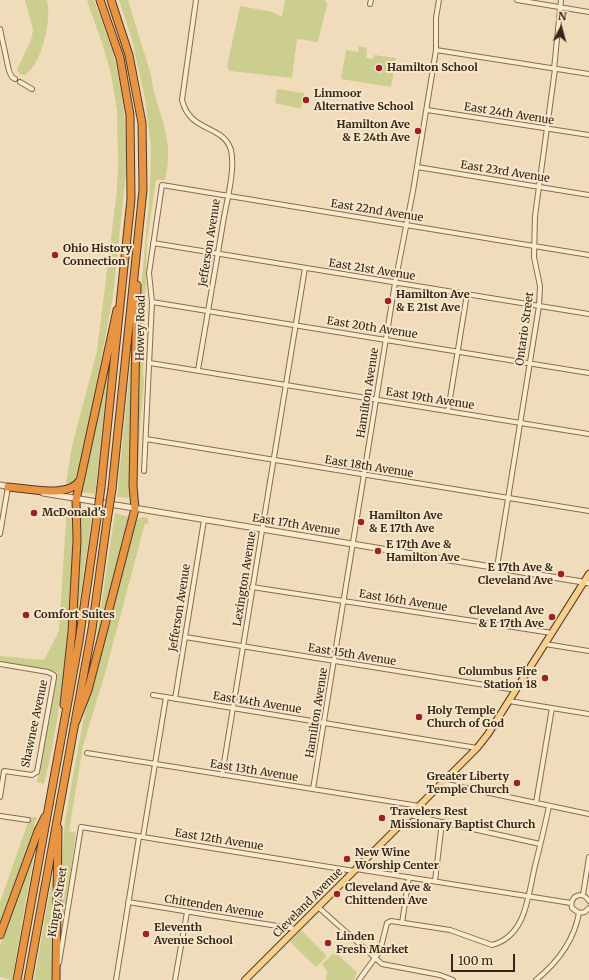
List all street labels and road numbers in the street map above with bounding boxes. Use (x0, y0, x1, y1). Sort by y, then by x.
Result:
street label: East 24th Avenue (463, 100, 555, 128)
street label: East 23rd Avenue (459, 158, 551, 186)
street label: East 22nd Avenue (330, 197, 424, 225)
street label: Jefferson Avenue (197, 198, 223, 288)
street label: East 21st Avenue (328, 257, 416, 283)
street label: Ontario Street (513, 291, 537, 367)
street label: Howey Road (134, 295, 148, 361)
street label: East 20th Avenue (326, 314, 418, 342)
street label: Hamilton Avenue (354, 347, 382, 439)
street label: East 19th Avenue (385, 385, 475, 413)
street label: East 18th Avenue (324, 453, 414, 481)
street label: East 17th Avenue (251, 512, 341, 538)
street label: Lexington Avenue (231, 531, 259, 627)
street label: Jefferson Avenue (167, 563, 193, 653)
street label: East 16th Avenue (358, 587, 448, 615)
street label: East 15th Avenue (307, 642, 397, 668)
street label: Hamilton Avenue (303, 667, 331, 759)
street label: Shawnee Avenue (19, 679, 51, 769)
street label: East 14th Avenue (212, 690, 302, 716)
street label: East 13th Avenue (209, 758, 299, 784)
street label: East 12th Avenue (174, 826, 264, 854)
street label: Kingry Street (46, 866, 70, 938)
street label: Cleveland Avenue (271, 866, 345, 940)
street label: Chittenden Avenue (163, 893, 265, 921)

